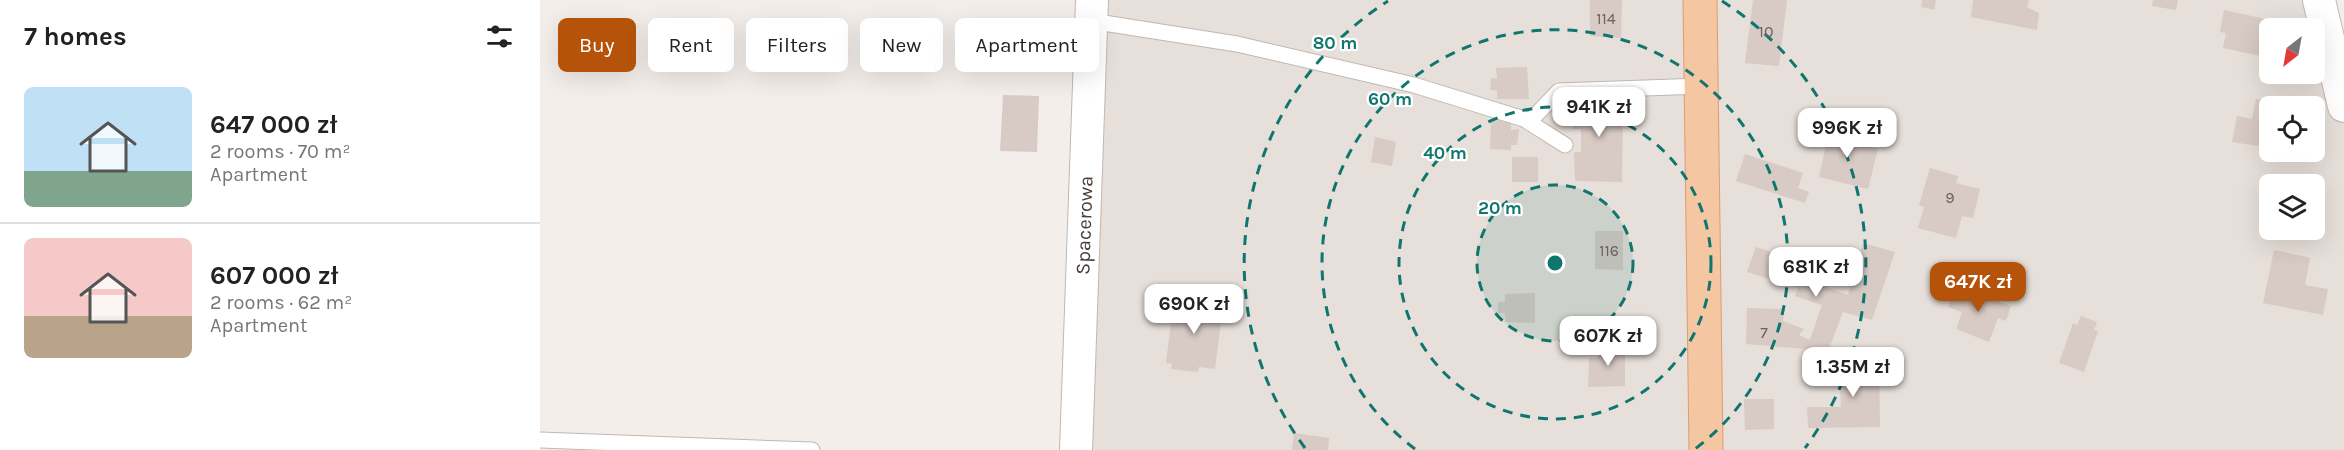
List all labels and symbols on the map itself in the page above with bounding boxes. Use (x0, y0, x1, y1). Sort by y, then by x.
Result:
house number: 114 (1596, 9, 1616, 28)
north arrow (2259, 18, 2325, 84)
house number: 10 (1759, 22, 1773, 41)
text: 80 m (1313, 32, 1357, 54)
pin: 941K zł (1544, 87, 1654, 138)
text: 60 m (1368, 88, 1412, 110)
pin: 996K zł (1792, 108, 1902, 159)
text: 40 m (1423, 142, 1467, 164)
street label: Spacerowa (1071, 175, 1098, 275)
house number: 9 (1945, 188, 1955, 207)
text: 20 m (1478, 197, 1522, 219)
house number: 116 (1599, 241, 1619, 260)
pin: 681K zł (1761, 247, 1871, 298)
centre of rings (1545, 253, 1565, 273)
pin: 647K zł (1923, 262, 2033, 313)
pin: 690K zł (1139, 284, 1249, 335)
pin: 607K zł (1553, 316, 1663, 367)
house number: 7 (1760, 323, 1768, 342)
pin: 1.35M zł (1791, 347, 1915, 398)

